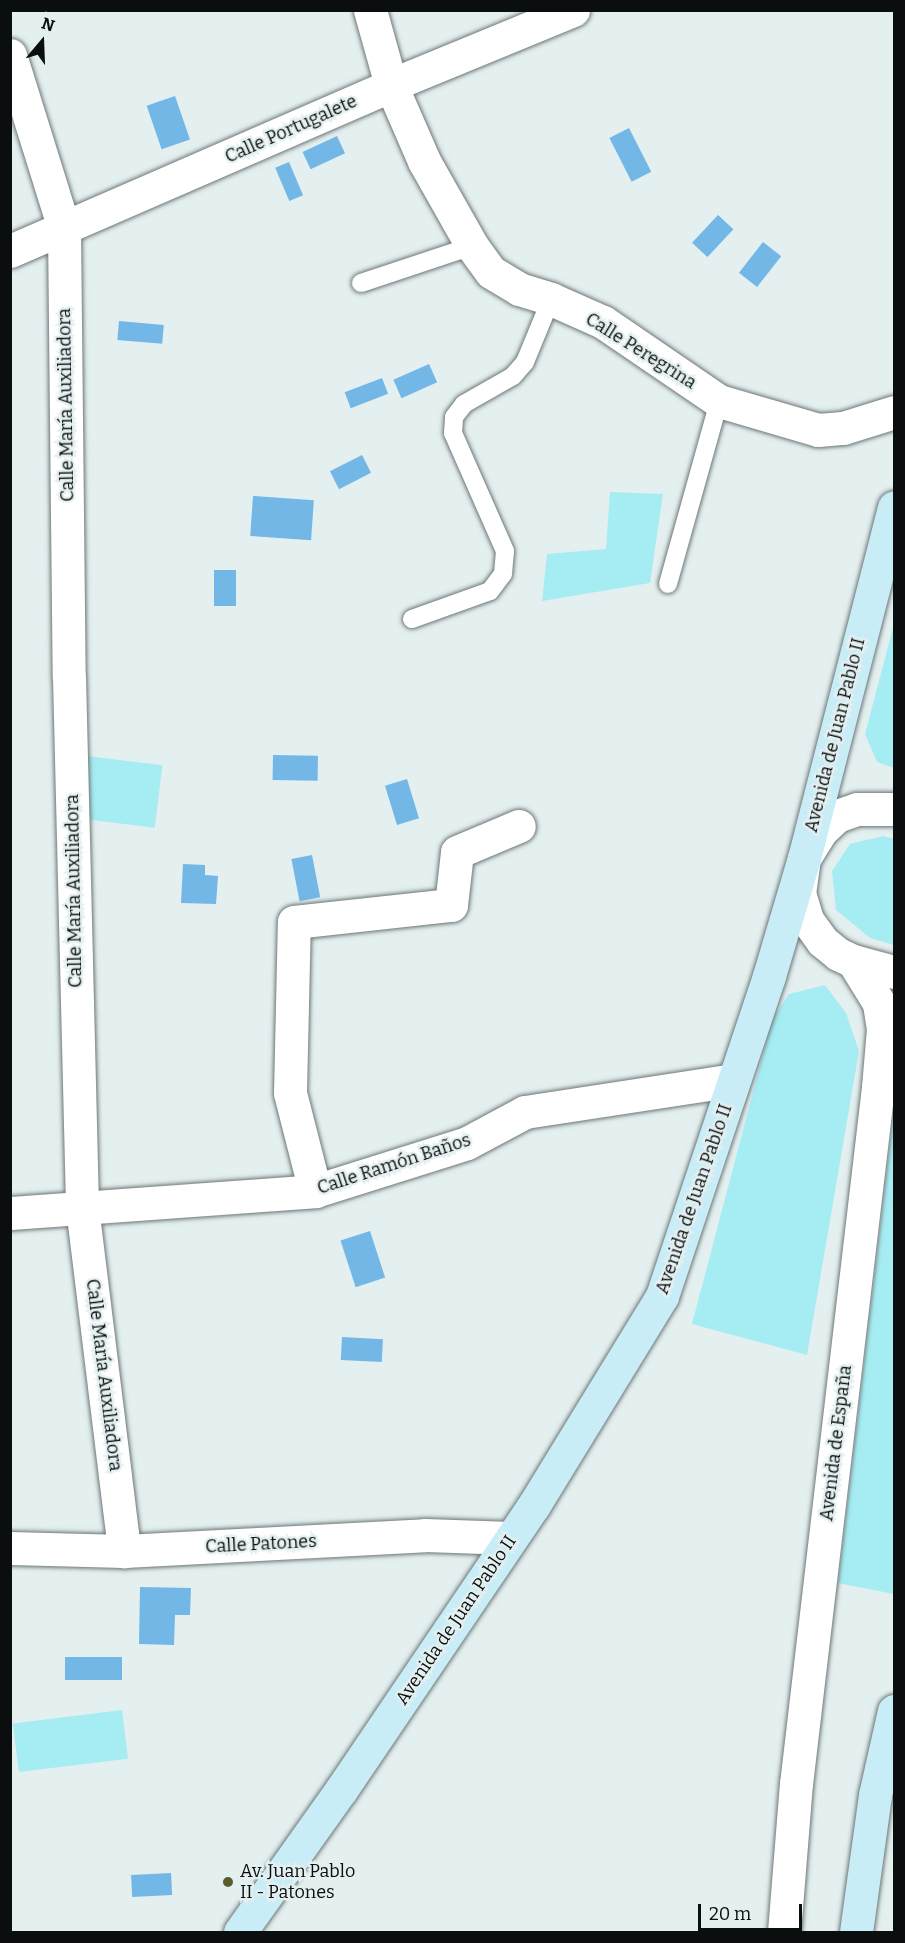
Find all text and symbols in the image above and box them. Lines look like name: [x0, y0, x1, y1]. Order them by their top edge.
north arrow: [12, 12, 72, 72]
text: N: [39, 14, 57, 35]
street label: Calle Portugalete: [222, 90, 360, 168]
street label: Calle María Auxiliadora: [54, 308, 78, 502]
street label: Calle Peregrina: [582, 308, 700, 394]
street label: Avenida de Juan Pablo II: [800, 635, 870, 835]
street label: Calle María Auxiliadora: [62, 794, 86, 988]
street label: Avenida de Juan Pablo II: [651, 1101, 737, 1297]
street label: Calle Ramón Baños: [314, 1129, 474, 1199]
street label: Calle María Auxiliadora: [81, 1278, 127, 1472]
street label: Avenida de España: [816, 1364, 856, 1522]
street label: Calle Patones: [205, 1530, 317, 1558]
street label: Avenida de Juan Pablo II: [391, 1531, 521, 1709]
place label: Av. Juan Pablo II - Patones: [240, 1861, 355, 1904]
marker: Av. Juan Pablo II - Patones: [221, 1875, 235, 1889]
scale bar: [701, 1892, 804, 1930]
text: 20 m: [709, 1903, 751, 1925]

